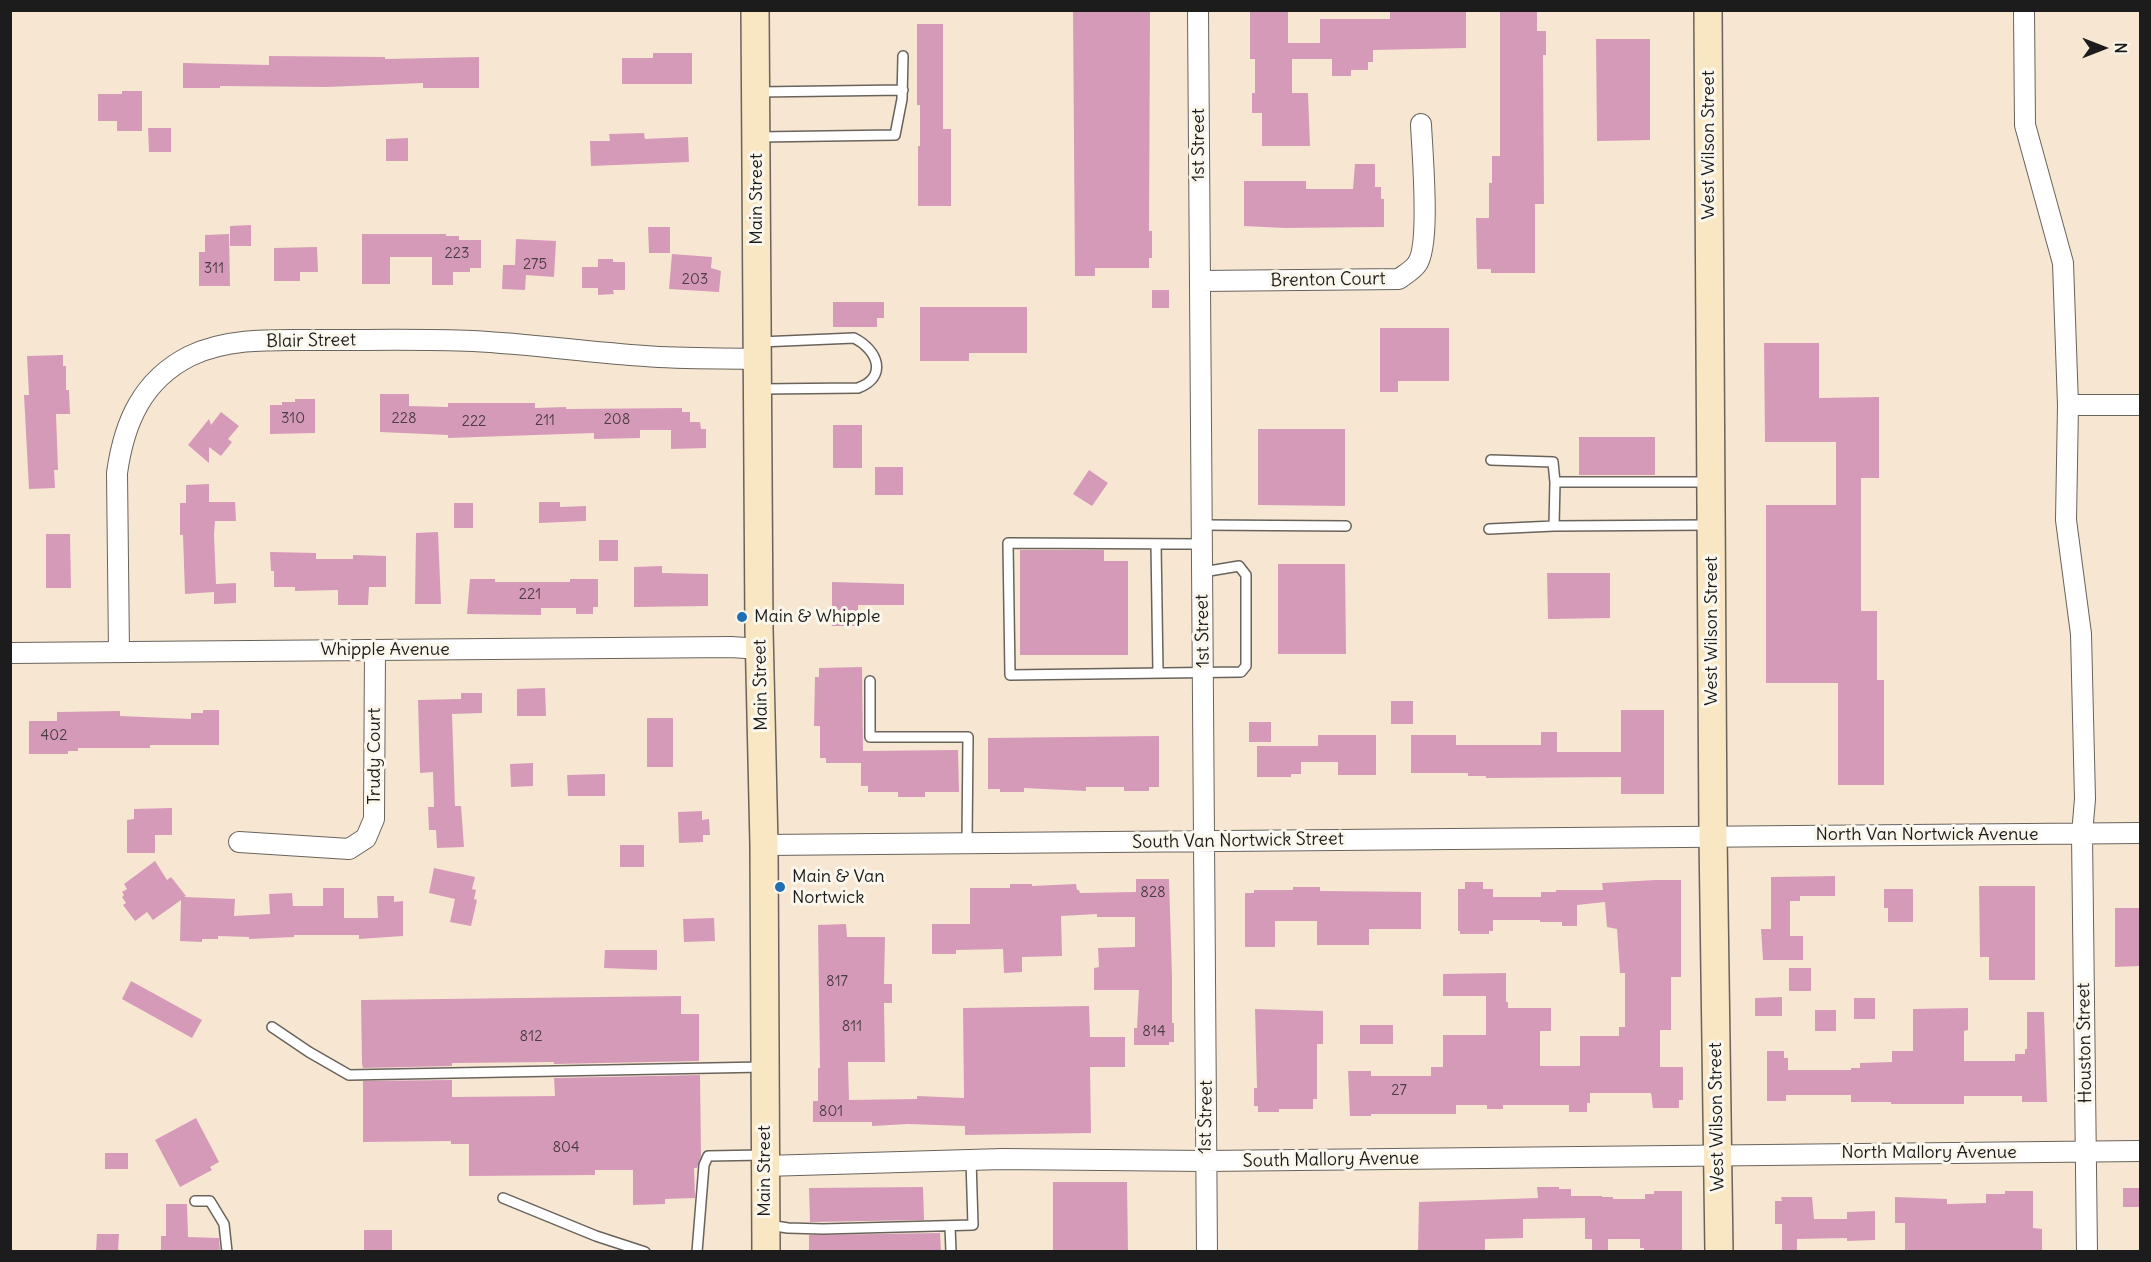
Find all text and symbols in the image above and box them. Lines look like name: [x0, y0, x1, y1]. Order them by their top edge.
north arrow: [2073, 18, 2133, 78]
text: N: [2111, 42, 2131, 54]
street label: West Wilson Street: [1698, 70, 1720, 220]
street label: 1st Street: [1188, 108, 1210, 182]
street label: Main Street: [746, 153, 768, 245]
house number: 223: [445, 245, 469, 263]
house number: 275: [523, 256, 547, 274]
house number: 311: [204, 260, 224, 278]
street label: Brenton Court: [1270, 268, 1386, 292]
house number: 203: [682, 271, 708, 289]
street label: Blair Street: [266, 329, 356, 353]
house number: 310: [281, 410, 305, 428]
house number: 228: [391, 410, 417, 428]
house number: 208: [604, 411, 630, 429]
house number: 211: [535, 412, 555, 430]
house number: 222: [462, 413, 486, 431]
street label: West Wilson Street: [1701, 556, 1723, 706]
house number: 221: [519, 586, 541, 604]
street label: 1st Street: [1192, 594, 1214, 668]
place label: Main & Whipple: [754, 606, 881, 628]
marker: Main & Whipple: [735, 610, 749, 624]
street label: Whipple Avenue: [320, 639, 450, 661]
street label: Main Street: [749, 639, 773, 731]
street label: Trudy Court: [364, 708, 386, 804]
house number: 402: [41, 727, 67, 745]
street label: North Van Nortwick Avenue: [1816, 824, 2038, 846]
street label: South Van Nortwick Street: [1132, 828, 1344, 854]
place label: Main & Van Nortwick: [792, 866, 885, 908]
marker: Main & Van Nortwick: [773, 880, 787, 894]
house number: 828: [1140, 884, 1166, 902]
house number: 817: [826, 973, 848, 991]
street label: Houston Street: [2073, 982, 2097, 1104]
house number: 811: [842, 1018, 862, 1036]
house number: 814: [1142, 1023, 1166, 1041]
house number: 812: [520, 1028, 542, 1046]
street label: West Wilson Street: [1705, 1042, 1729, 1192]
street label: 1st Street: [1195, 1080, 1217, 1154]
house number: 27: [1391, 1082, 1407, 1100]
house number: 801: [819, 1103, 843, 1121]
street label: Main Street: [754, 1125, 776, 1217]
house number: 804: [552, 1139, 580, 1157]
street label: North Mallory Avenue: [1841, 1142, 2017, 1164]
street label: South Mallory Avenue: [1243, 1148, 1419, 1172]

